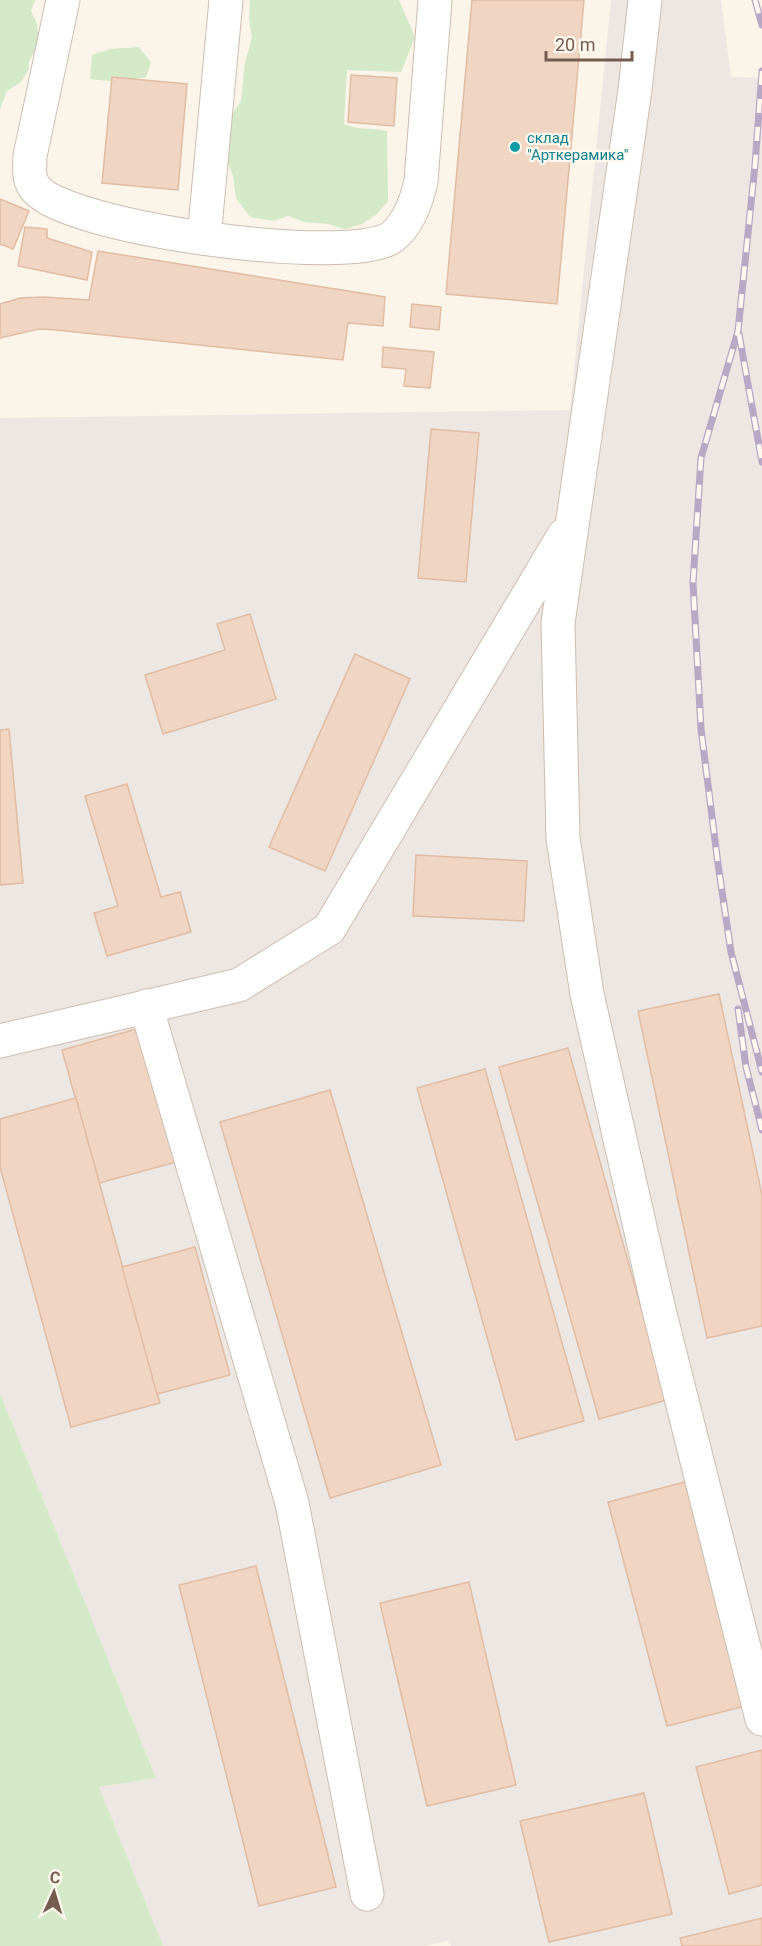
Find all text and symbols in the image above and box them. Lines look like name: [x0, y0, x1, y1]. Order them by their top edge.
scale bar: [546, 24, 632, 62]
text: 20 m: [555, 34, 595, 55]
place label: склад "Арткерамика": [527, 129, 629, 164]
marker: склад "Арткерамика": [508, 140, 522, 154]
north arrow: [24, 1862, 84, 1922]
text: С: [49, 1868, 61, 1887]

